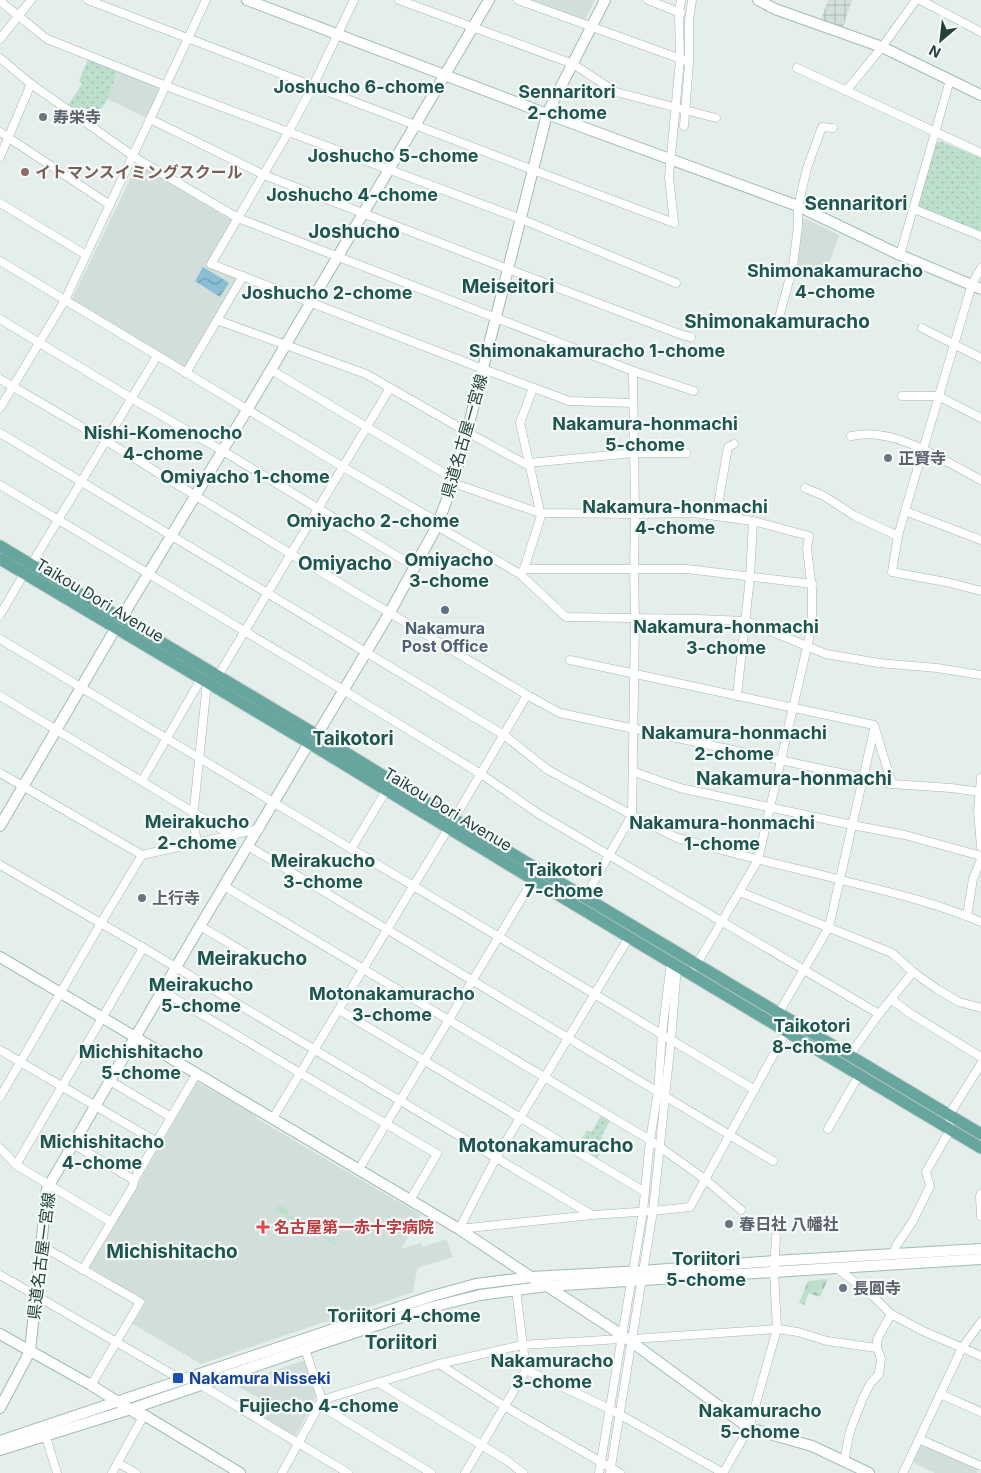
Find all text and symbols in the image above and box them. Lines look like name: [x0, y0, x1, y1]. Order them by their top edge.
north arrow: [916, 15, 966, 65]
text: N: [926, 42, 943, 62]
district label: Joshucho 6-chome: [273, 76, 445, 97]
district label: Sennaritori 2-chome: [518, 81, 616, 123]
place label: 寿栄寺: [53, 107, 101, 127]
marker: 寿栄寺: [37, 111, 49, 123]
district label: Joshucho 5-chome: [307, 145, 479, 166]
place label: イトマンスイミングスクール: [35, 162, 243, 182]
marker: イトマンスイミングスクール: [19, 166, 31, 178]
district label: Joshucho 4-chome: [266, 184, 438, 205]
district label: Sennaritori: [805, 192, 907, 215]
district label: Joshucho: [308, 220, 400, 243]
district label: Shimonakamuracho 4-chome: [747, 260, 923, 302]
district label: Meiseitori: [462, 275, 554, 298]
district label: Joshucho 2-chome: [242, 282, 413, 303]
district label: Shimonakamuracho: [684, 310, 870, 333]
district label: Shimonakamuracho 1-chome: [469, 340, 725, 361]
street label: 県道名古屋一宮線: [437, 372, 491, 500]
district label: Nakamura-honmachi 5-chome: [552, 413, 738, 455]
district label: Nishi-Komenocho 4-chome: [84, 422, 242, 464]
place label: 正賢寺: [898, 448, 946, 468]
marker: 正賢寺: [882, 452, 894, 464]
district label: Omiyacho 1-chome: [160, 466, 330, 487]
district label: Nakamura-honmachi 4-chome: [582, 496, 768, 538]
district label: Omiyacho 2-chome: [286, 510, 460, 531]
district label: Omiyacho 3-chome: [404, 549, 494, 591]
district label: Omiyacho: [298, 552, 392, 575]
street label: Taikou Dori Avenue: [32, 554, 168, 646]
marker: Nakamura Post Office: [439, 604, 451, 616]
district label: Nakamura-honmachi 3-chome: [633, 616, 819, 658]
place label: Nakamura Post Office: [402, 618, 488, 656]
district label: Nakamura-honmachi 2-chome: [641, 722, 827, 764]
district label: Taikotori: [312, 727, 394, 750]
street label: Taikou Dori Avenue: [380, 763, 516, 855]
district label: Nakamura-honmachi: [696, 767, 892, 790]
district label: Meirakucho 2-chome: [145, 811, 249, 853]
district label: Nakamura-honmachi 1-chome: [629, 812, 815, 854]
district label: Meirakucho 3-chome: [271, 850, 375, 892]
district label: Taikotori 7-chome: [525, 859, 604, 901]
place label: 上行寺: [152, 888, 200, 908]
marker: 上行寺: [136, 892, 148, 904]
district label: Meirakucho: [197, 947, 307, 970]
district label: Meirakucho 5-chome: [149, 974, 253, 1016]
district label: Motonakamuracho 3-chome: [309, 983, 475, 1025]
district label: Taikotori 8-chome: [772, 1015, 852, 1057]
district label: Michishitacho 5-chome: [79, 1041, 203, 1083]
district label: Michishitacho 4-chome: [40, 1131, 164, 1173]
district label: Motonakamuracho: [458, 1134, 634, 1157]
street label: 県道名古屋一宮線: [23, 1191, 59, 1321]
place label: 春日社 八幡社: [739, 1214, 839, 1234]
place label: 名古屋第一赤十字病院: [274, 1217, 434, 1237]
marker: 春日社 八幡社: [723, 1218, 735, 1230]
marker: 名古屋第一赤十字病院: [256, 1220, 270, 1234]
district label: Michishitacho: [106, 1240, 238, 1263]
district label: Toriitori 5-chome: [666, 1248, 746, 1290]
place label: 長圓寺: [853, 1278, 901, 1298]
marker: 長圓寺: [837, 1282, 849, 1294]
district label: Toriitori 4-chome: [327, 1305, 481, 1326]
district label: Toriitori: [365, 1331, 437, 1354]
district label: Nakamuracho 3-chome: [490, 1350, 614, 1392]
place label: Nakamura Nisseki: [189, 1368, 331, 1388]
marker: Nakamura Nisseki: [171, 1371, 185, 1385]
district label: Fujiecho 4-chome: [239, 1395, 399, 1416]
district label: Nakamuracho 5-chome: [698, 1400, 822, 1442]

